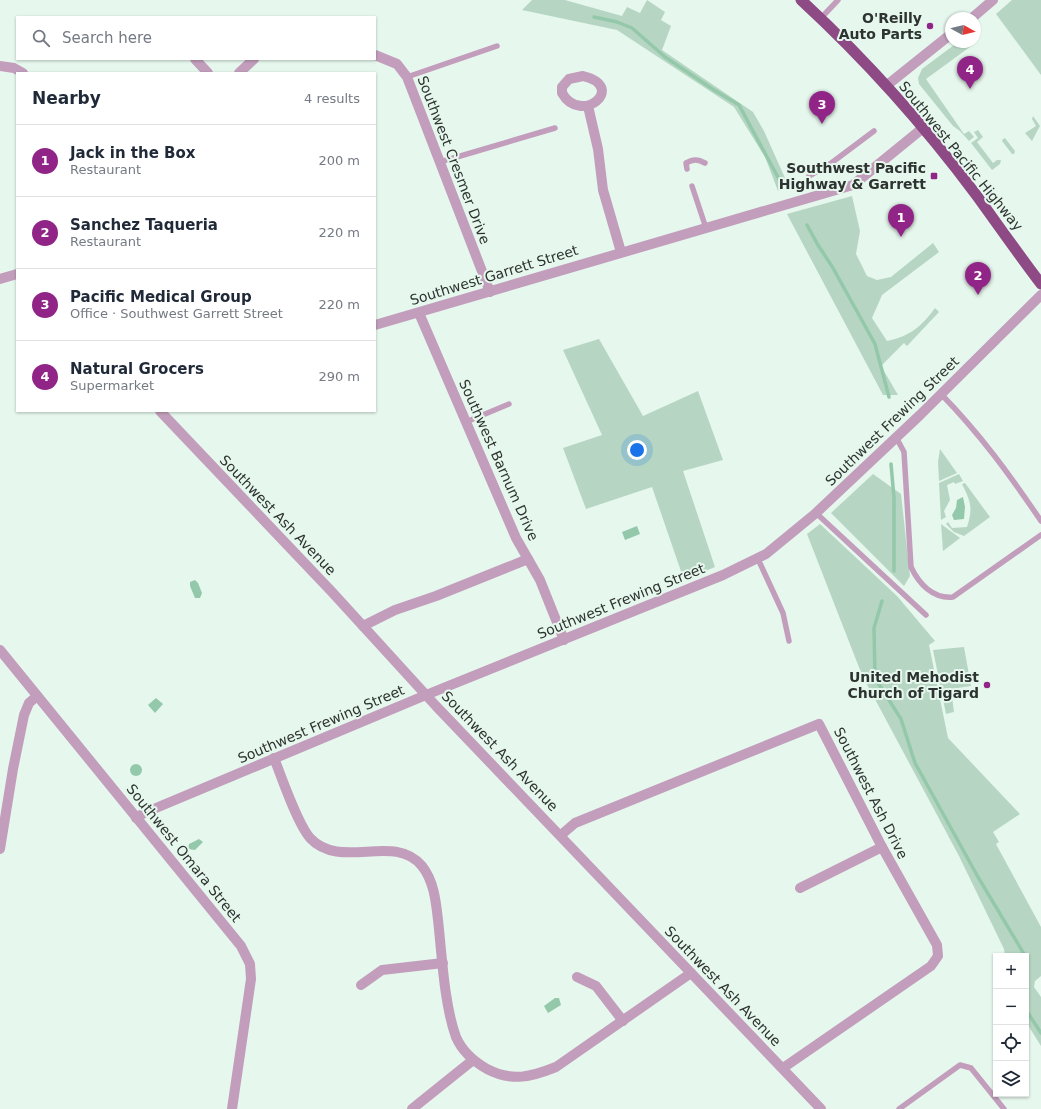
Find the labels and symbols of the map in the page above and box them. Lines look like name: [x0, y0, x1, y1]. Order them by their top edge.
place label: O'Reilly Auto Parts: [839, 10, 922, 42]
north arrow: [945, 12, 981, 48]
marker: O'Reilly Auto Parts: [925, 21, 935, 31]
pin: 4: [957, 56, 983, 89]
street label: Southwest Cresmer Drive: [414, 74, 494, 246]
street label: Southwest Pacific Highway: [896, 78, 1026, 234]
pin: 3: [809, 91, 835, 124]
place label: Southwest Pacific Highway & Garrett: [779, 160, 926, 192]
marker: Southwest Pacific Highway & Garrett: [929, 171, 939, 181]
pin: 1: [888, 204, 914, 237]
street label: Southwest Garrett Street: [408, 242, 580, 308]
pin: 2: [965, 262, 991, 295]
street label: Southwest Frewing Street: [822, 353, 962, 489]
street label: Southwest Barnum Drive: [456, 377, 542, 543]
your location: [627, 440, 647, 460]
street label: Southwest Ash Avenue: [217, 452, 339, 578]
street label: Southwest Frewing Street: [535, 560, 708, 642]
place label: United Mehodist Church of Tigard: [847, 669, 979, 701]
marker: United Mehodist Church of Tigard: [982, 680, 992, 690]
street label: Southwest Frewing Street: [235, 681, 407, 766]
street label: Southwest Ash Avenue: [439, 688, 561, 814]
street label: Southwest Ash Drive: [831, 725, 911, 861]
street label: Southwest Omara Street: [123, 781, 245, 925]
street label: Southwest Ash Avenue: [662, 923, 784, 1049]

